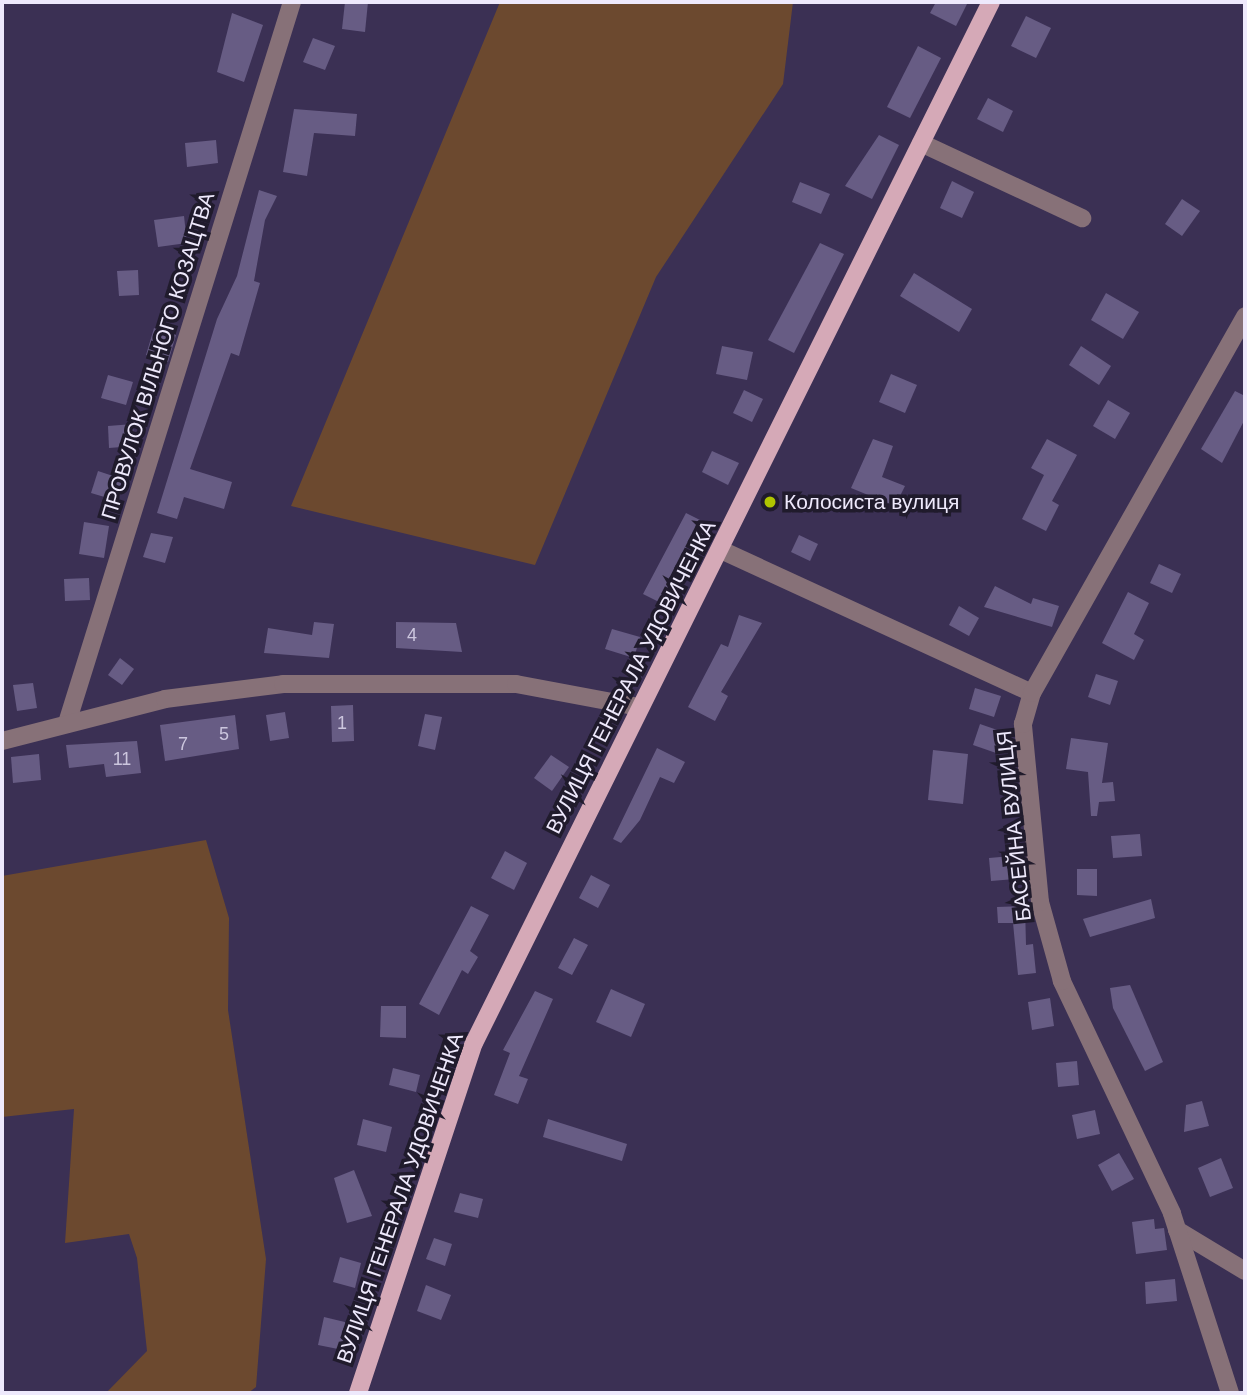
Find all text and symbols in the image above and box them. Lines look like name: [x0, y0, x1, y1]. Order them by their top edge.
street label: ПРОВУЛОК ВІЛЬНОГО КОЗАЦТВА: [96, 189, 220, 523]
place label: Колосиста вулиця: [784, 489, 959, 515]
marker: Колосиста вулиця: [762, 494, 778, 510]
street label: ВУЛИЦЯ ГЕНЕРАЛА УДОВИЧЕНКА: [541, 516, 721, 838]
house number: 4: [407, 624, 417, 646]
house number: 1: [337, 712, 347, 734]
house number: 5: [219, 723, 229, 745]
street label: БАСЕЙНА ВУЛИЦЯ: [991, 729, 1037, 923]
house number: 7: [178, 733, 188, 755]
house number: 11: [113, 748, 131, 770]
street label: ВУЛИЦЯ ГЕНЕРАЛА УДОВИЧЕНКА: [331, 1029, 469, 1367]

